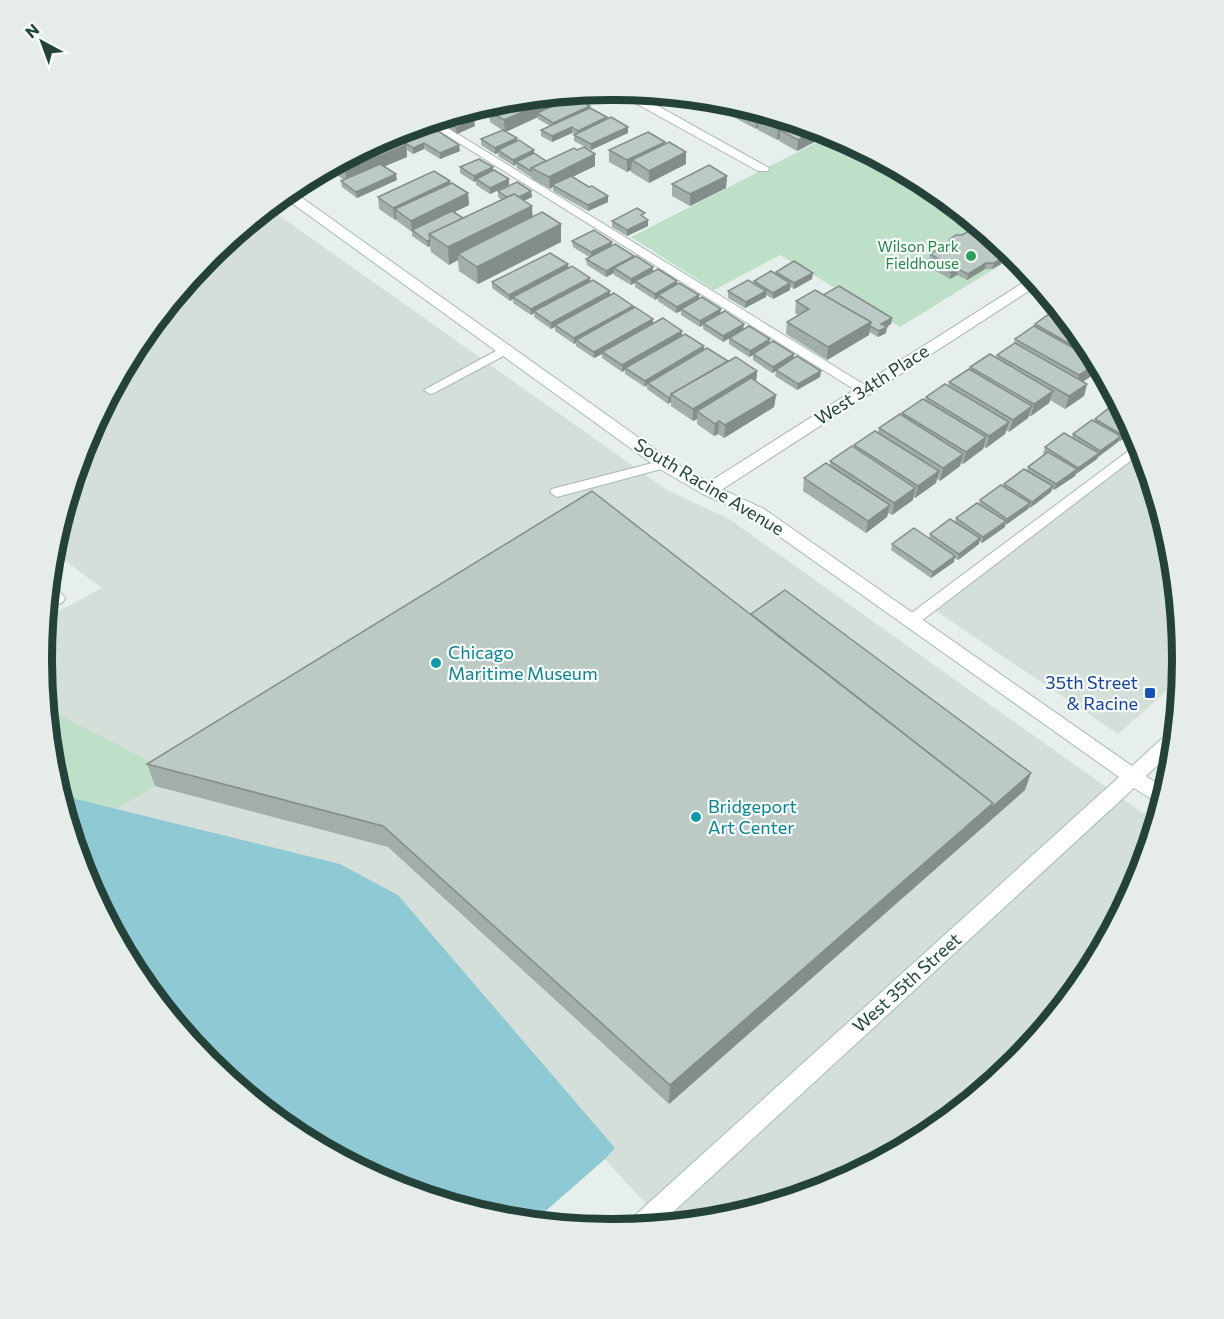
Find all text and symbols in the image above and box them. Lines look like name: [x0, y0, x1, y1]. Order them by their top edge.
north arrow: [12, 12, 72, 72]
text: N: [21, 19, 43, 41]
place label: Wilson Park Fieldhouse: [877, 237, 959, 272]
marker: Wilson Park Fieldhouse: [964, 249, 978, 263]
street label: West 34th Place: [810, 339, 933, 429]
street label: South Racine Avenue: [631, 433, 788, 540]
place label: Chicago Maritime Museum: [448, 641, 598, 684]
marker: Chicago Maritime Museum: [429, 656, 443, 670]
place label: 35th Street & Racine: [1045, 671, 1138, 714]
marker: 35th Street & Racine: [1143, 686, 1157, 700]
place label: Bridgeport Art Center: [708, 795, 797, 838]
marker: Bridgeport Art Center: [689, 810, 703, 824]
street label: West 35th Street: [848, 928, 965, 1037]

